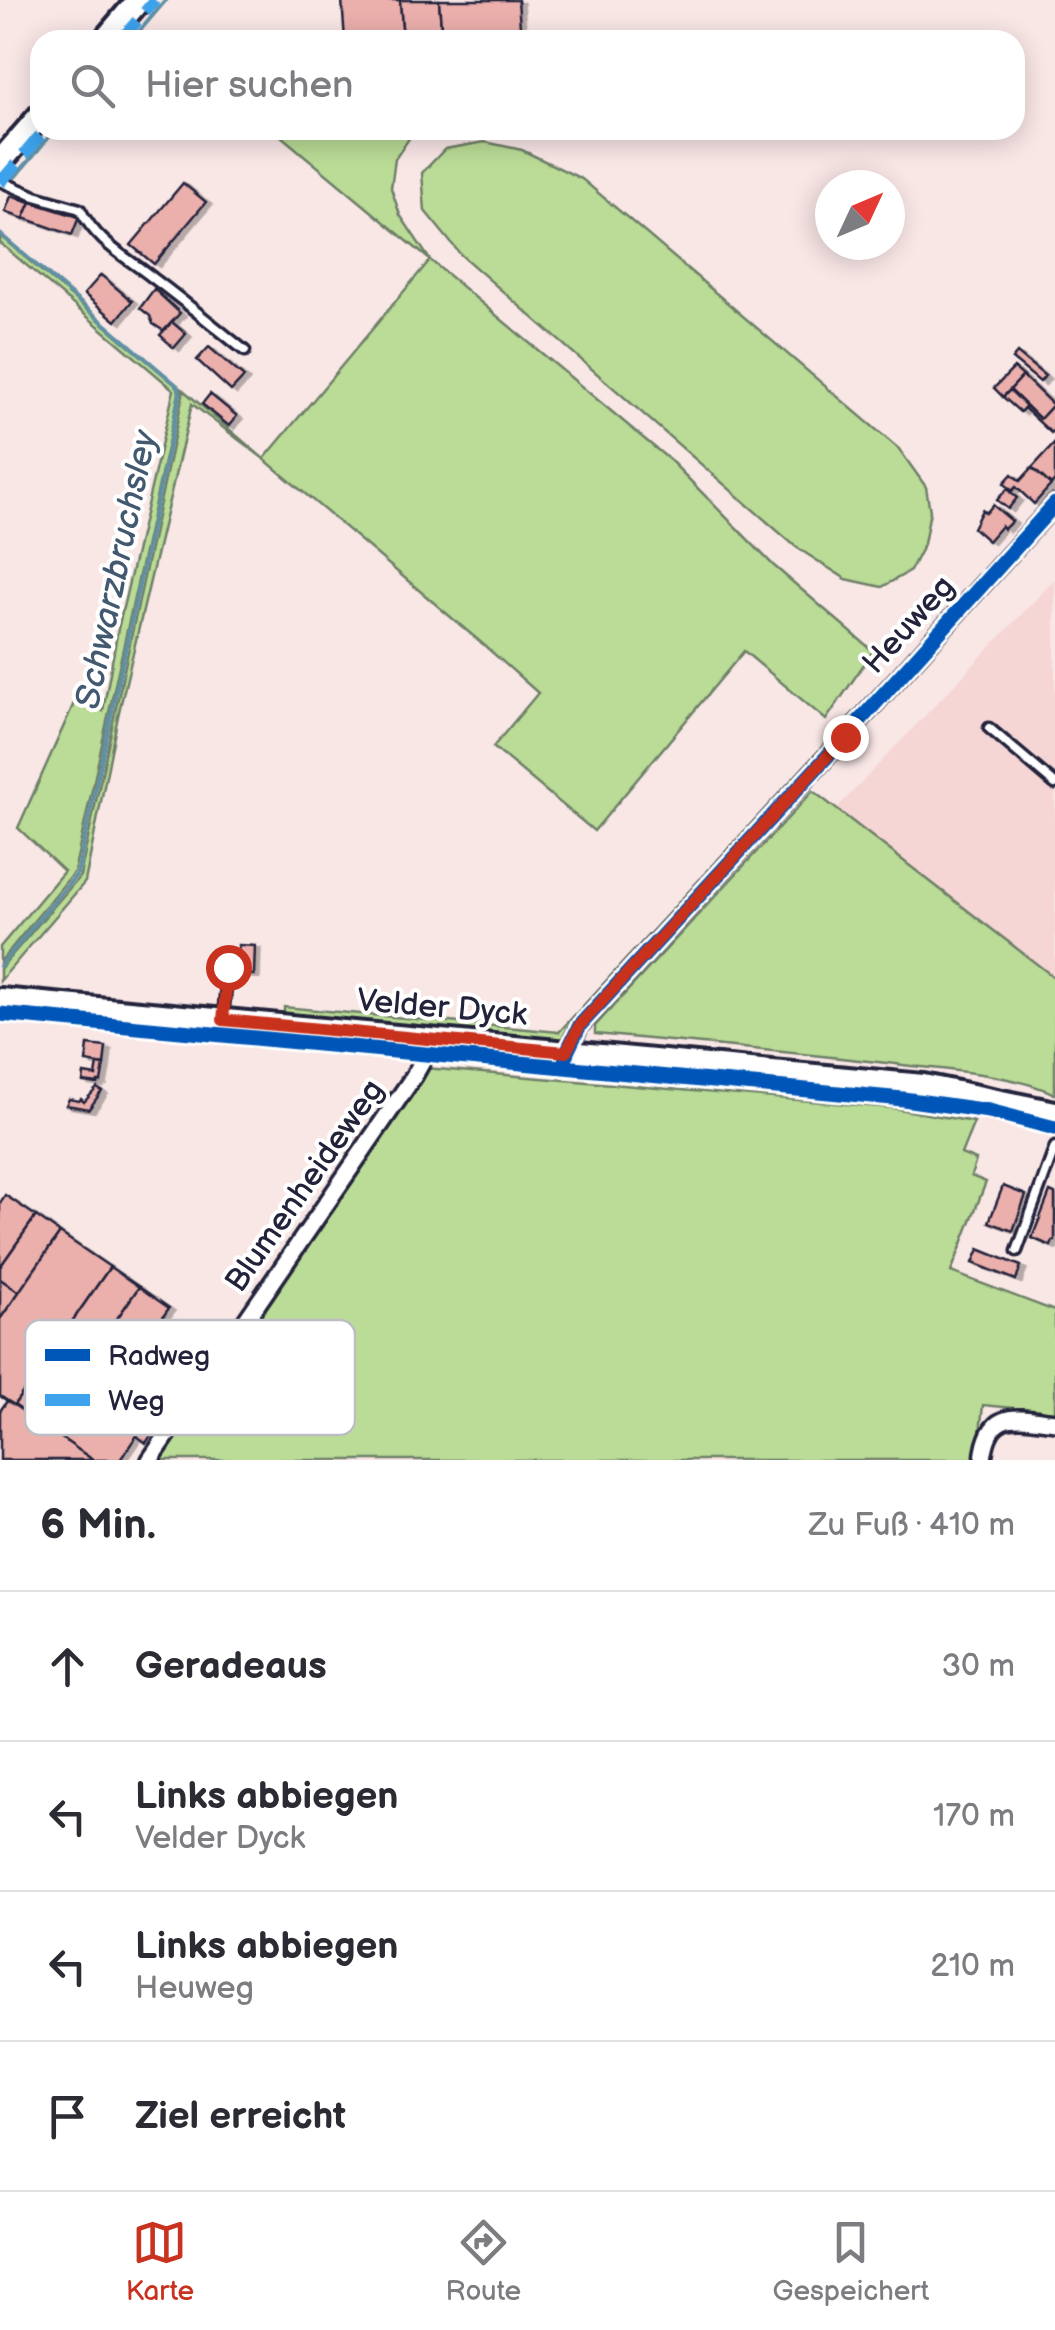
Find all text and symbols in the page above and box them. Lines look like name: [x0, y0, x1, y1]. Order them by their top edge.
search box: [30, 30, 1025, 140]
icon: search: [65, 58, 120, 113]
text: Hier suchen: [145, 63, 353, 108]
north arrow: [815, 170, 905, 260]
water label: Schwarzbruchsley: [67, 426, 168, 713]
street label: Heuweg: [855, 568, 963, 682]
route end: [823, 715, 869, 761]
route start: [206, 945, 252, 991]
street label: Velder Dyck: [355, 981, 529, 1035]
street label: Blumenheideweg: [217, 1072, 393, 1300]
legend: [25, 1320, 355, 1435]
text: Radweg: [108, 1340, 210, 1373]
text: Weg: [108, 1385, 165, 1418]
text: 6 Min.: [40, 1500, 156, 1551]
text: Zu Fuß · 410 m: [809, 1506, 1015, 1545]
icon: ahead: [40, 1639, 95, 1694]
text: Geradeaus: [135, 1644, 327, 1689]
text: 30 m: [941, 1647, 1015, 1686]
text: Links abbiegen: [135, 1774, 399, 1819]
icon: left: [40, 1789, 95, 1844]
text: 170 m: [933, 1797, 1015, 1836]
text: Velder Dyck: [135, 1819, 305, 1858]
text: Links abbiegen: [135, 1924, 399, 1969]
icon: left: [40, 1939, 95, 1994]
text: 210 m: [930, 1947, 1015, 1986]
text: Heuweg: [135, 1969, 254, 2008]
icon: arrive: [40, 2089, 95, 2144]
text: Ziel erreicht: [135, 2094, 346, 2139]
tab: Karte: [126, 2215, 194, 2308]
tab: Route: [446, 2215, 521, 2308]
tab: Gespeichert: [772, 2215, 929, 2308]

